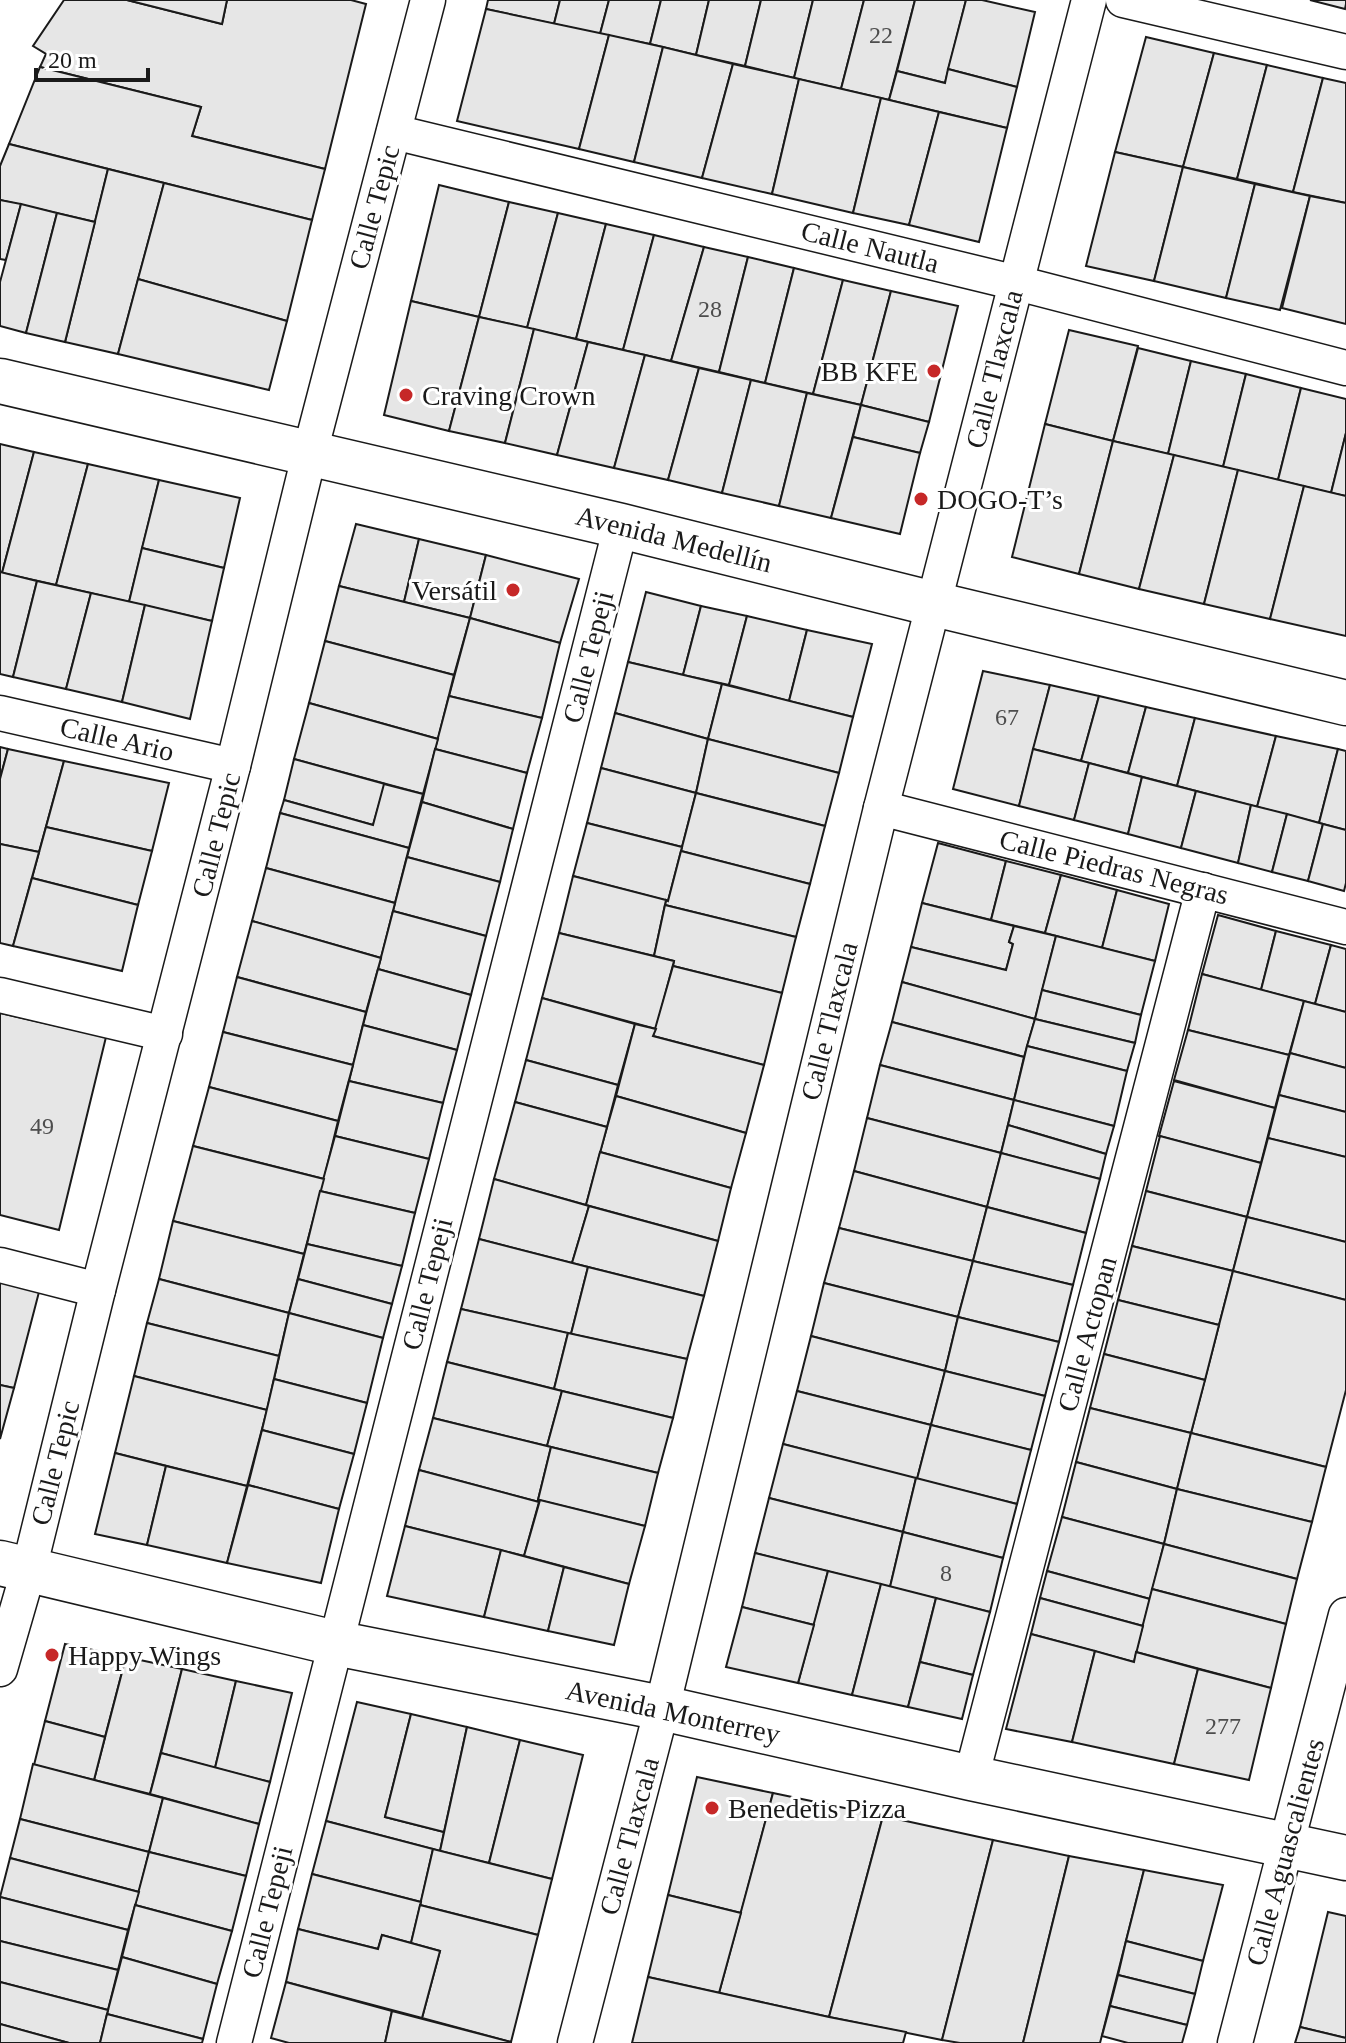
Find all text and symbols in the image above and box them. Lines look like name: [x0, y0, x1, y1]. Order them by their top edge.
house number: 22: [869, 22, 893, 48]
scale bar: [36, 32, 148, 82]
text: 20 m: [48, 47, 97, 73]
street label: Calle Tepic: [343, 141, 405, 273]
street label: Calle Nautla: [798, 215, 943, 279]
street label: Calle Tlaxcala: [959, 286, 1029, 451]
house number: 28: [698, 296, 722, 322]
place label: BB KFE: [821, 356, 918, 387]
marker: BB KFE: [925, 362, 943, 380]
place label: Craving Crown: [422, 380, 595, 411]
marker: Craving Crown: [397, 386, 415, 404]
place label: DOGO-T’s: [937, 484, 1063, 515]
marker: DOGO-T’s: [912, 490, 930, 508]
street label: Avenida Medellín: [573, 500, 775, 578]
place label: Versátil: [411, 575, 497, 606]
marker: Versátil: [504, 581, 522, 599]
street label: Calle Tepeji: [557, 587, 619, 726]
house number: 67: [995, 704, 1019, 730]
street label: Calle Ario: [57, 711, 177, 767]
street label: Calle Tepic: [186, 769, 246, 901]
street label: Calle Piedras Negras: [996, 824, 1232, 910]
street label: Calle Tlaxcala: [794, 938, 864, 1103]
house number: 49: [30, 1113, 54, 1139]
street label: Calle Tepeji: [396, 1214, 458, 1353]
street label: Calle Actopan: [1051, 1253, 1123, 1415]
street label: Calle Tepic: [25, 1397, 85, 1529]
house number: 8: [940, 1560, 952, 1586]
place label: Happy Wings: [68, 1640, 221, 1671]
marker: Happy Wings: [43, 1646, 61, 1664]
street label: Avenida Monterrey: [563, 1674, 783, 1750]
house number: 277: [1205, 1713, 1241, 1739]
street label: Calle Aguascalientes: [1240, 1735, 1330, 1969]
street label: Calle Tlaxcala: [593, 1753, 665, 1918]
place label: Benedetis Pizza: [728, 1793, 907, 1824]
marker: Benedetis Pizza: [703, 1799, 721, 1817]
street label: Calle Tepeji: [236, 1842, 298, 1981]

